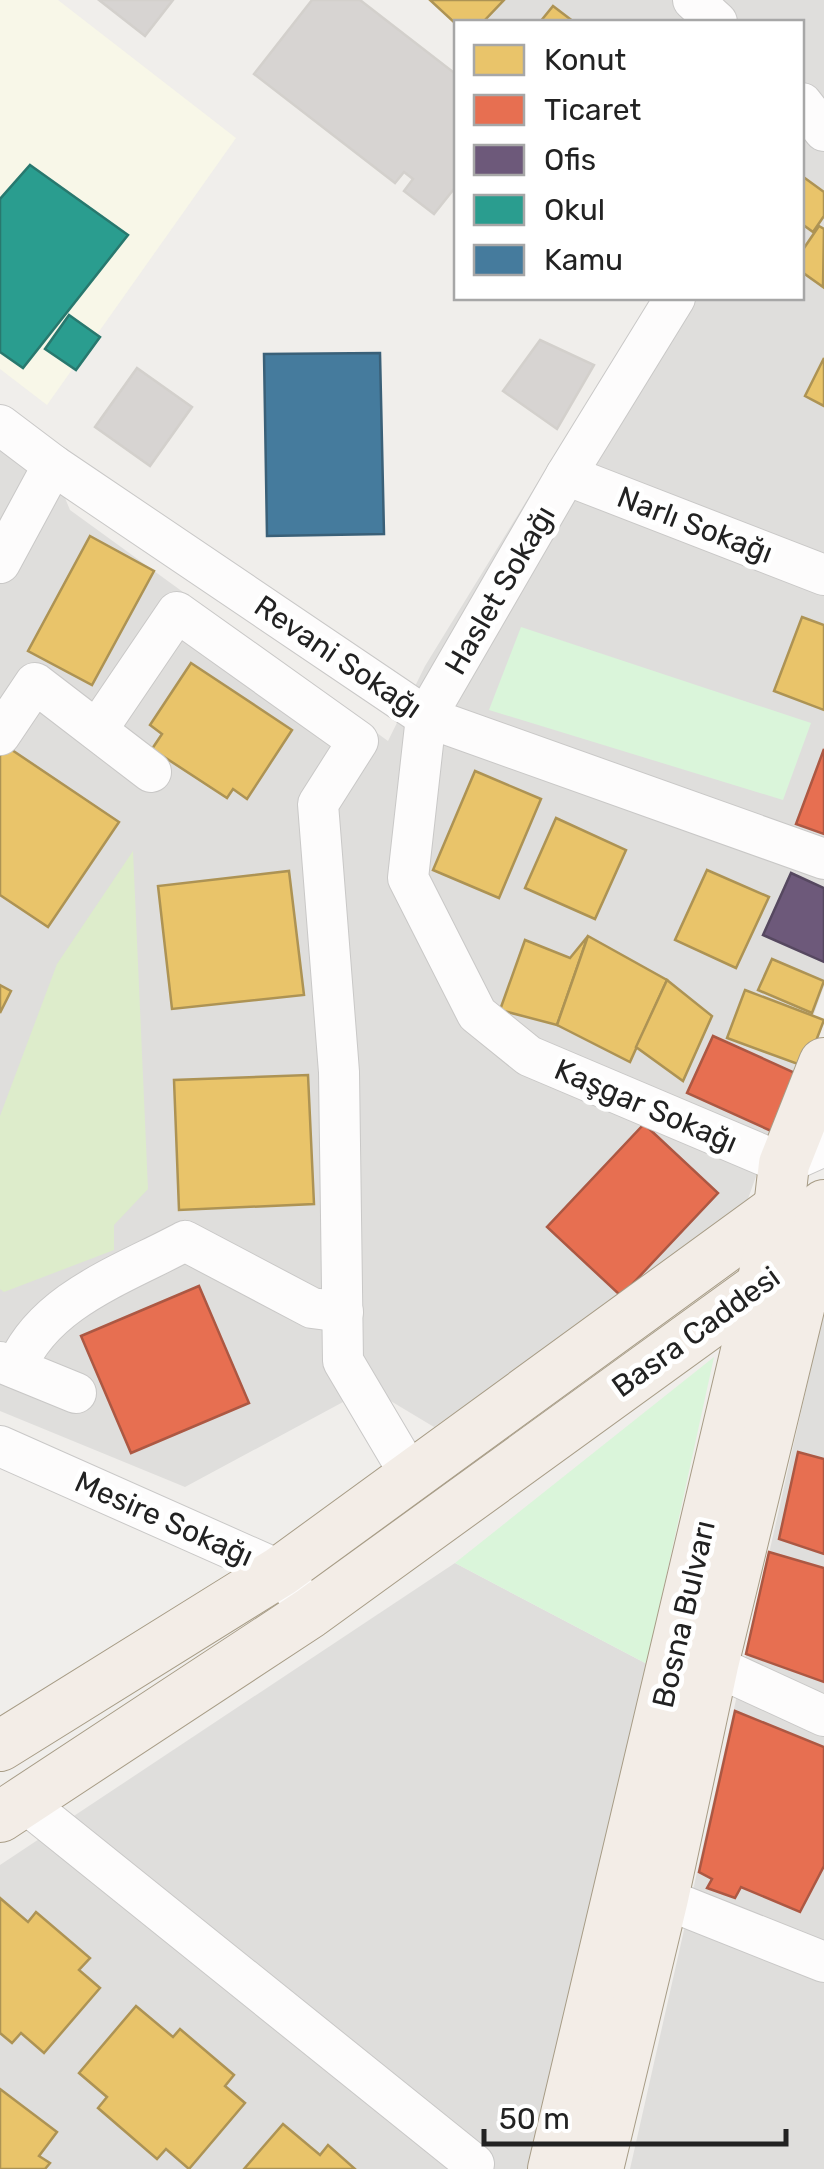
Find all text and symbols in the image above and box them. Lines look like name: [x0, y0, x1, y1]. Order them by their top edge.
legend: [454, 20, 804, 300]
text: Konut: [544, 42, 627, 78]
text: Ticaret: [544, 92, 641, 128]
text: Ofis: [544, 142, 596, 178]
text: Okul: [544, 192, 605, 228]
text: Kamu: [544, 242, 623, 278]
street label: Narlı Sokağı: [612, 479, 778, 571]
street label: Haslet Sokağı: [437, 499, 563, 681]
street label: Revani Sokağı: [248, 588, 428, 726]
street label: Kaşgar Sokağı: [549, 1051, 743, 1161]
street label: Basra Caddesi: [605, 1259, 787, 1405]
street label: Mesire Sokağı: [69, 1464, 259, 1574]
street label: Bosna Bulvarı: [645, 1517, 723, 1711]
scale bar: [484, 2084, 786, 2146]
text: 50 m: [499, 2101, 570, 2137]

